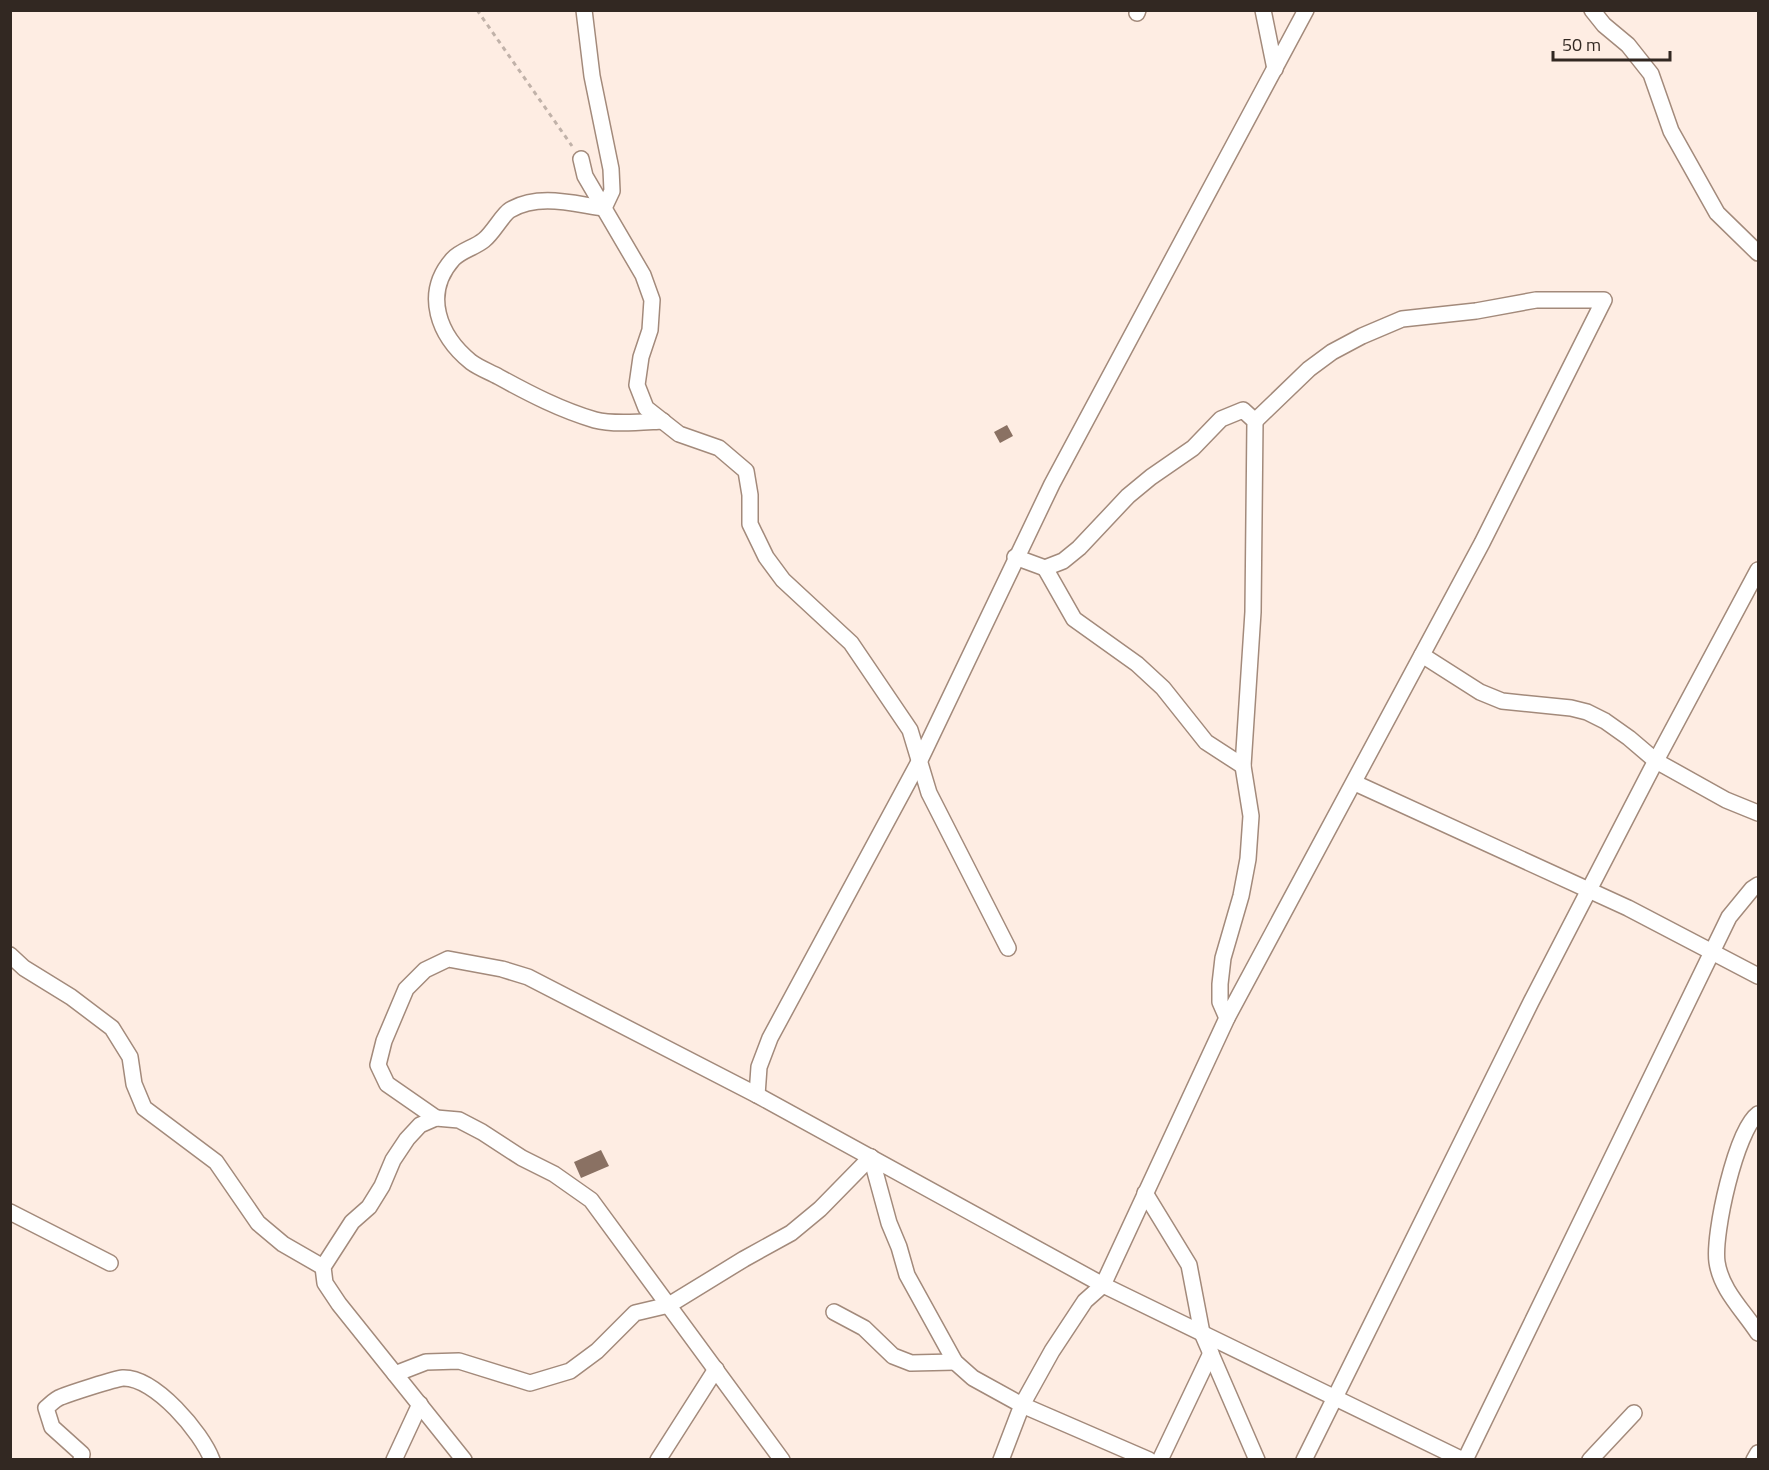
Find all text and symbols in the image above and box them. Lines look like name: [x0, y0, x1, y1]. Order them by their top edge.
scale bar: [1553, 24, 1670, 62]
text: 50 m: [1562, 31, 1601, 58]

